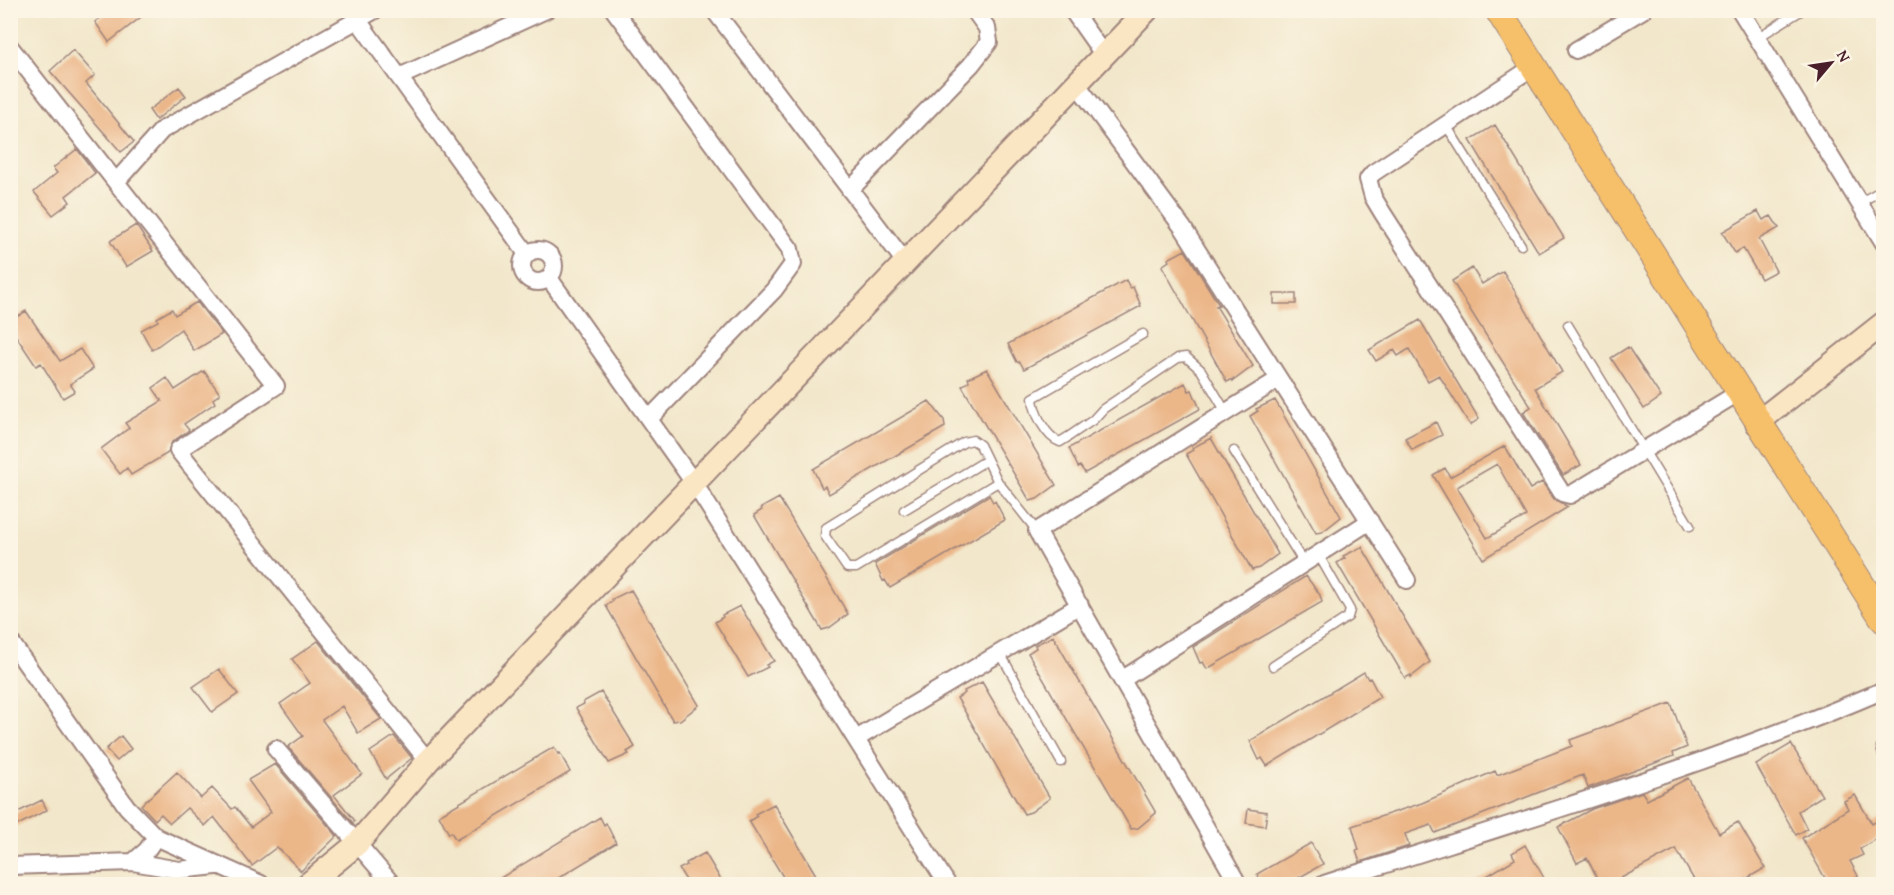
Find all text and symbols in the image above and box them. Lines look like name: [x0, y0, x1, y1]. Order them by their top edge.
north arrow: [1801, 33, 1861, 93]
text: N: [1831, 45, 1857, 66]

